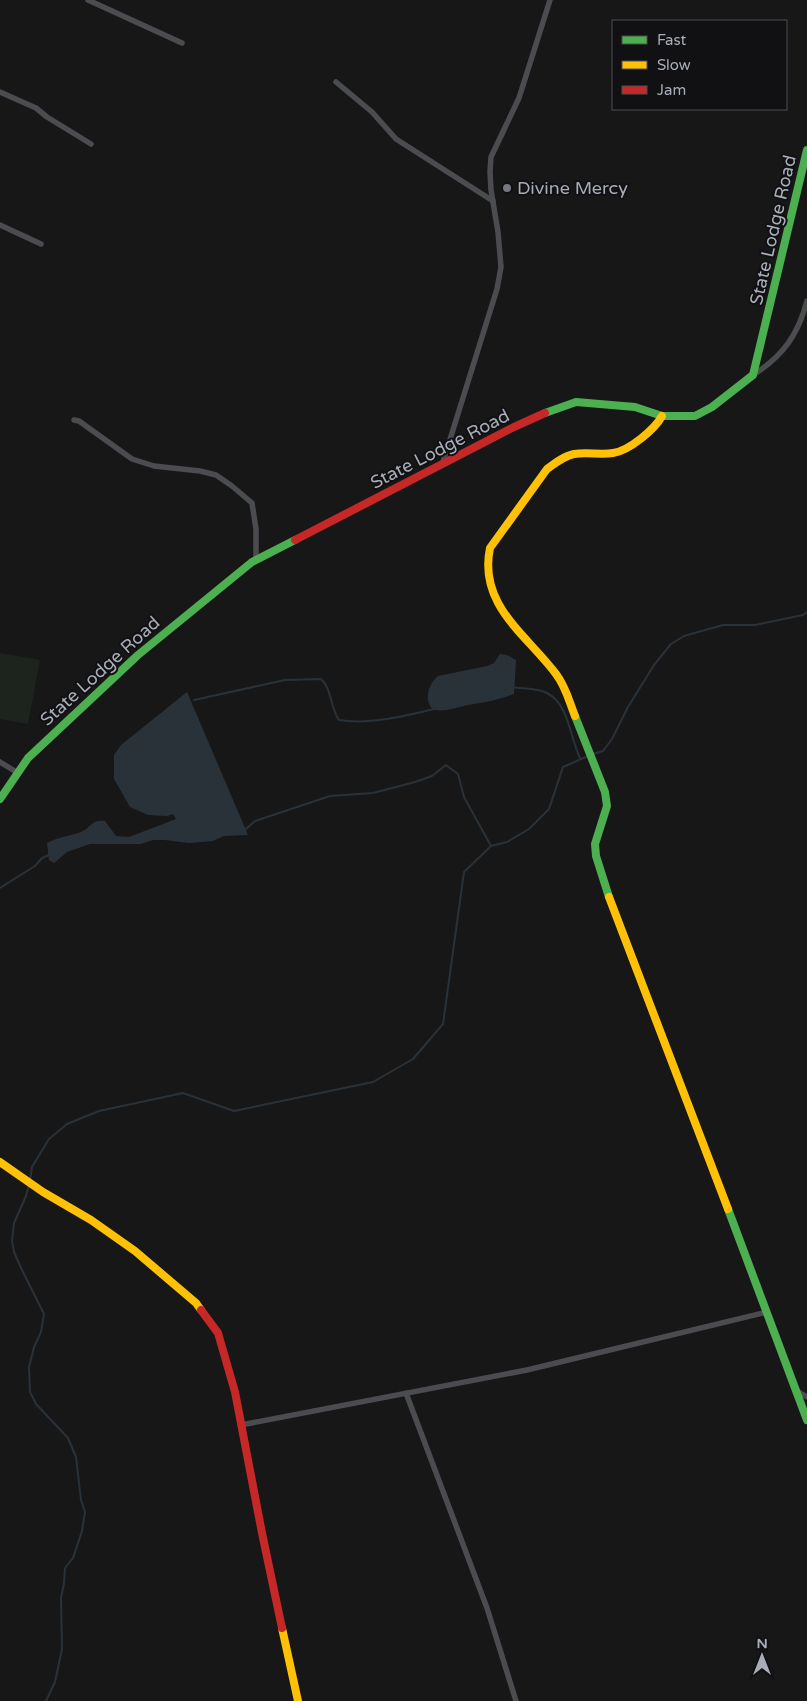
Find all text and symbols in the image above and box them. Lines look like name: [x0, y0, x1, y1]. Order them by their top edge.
legend: [612, 20, 787, 110]
text: Fast: [657, 31, 687, 49]
text: Slow: [657, 56, 691, 74]
text: Jam: [657, 81, 686, 99]
street label: State Lodge Road: [745, 153, 801, 307]
place label: Divine Mercy: [517, 177, 628, 199]
marker: Divine Mercy: [501, 182, 513, 194]
street label: State Lodge Road: [367, 404, 513, 494]
street label: State Lodge Road: [36, 612, 164, 730]
north arrow: [737, 1631, 787, 1681]
text: N: [756, 1635, 768, 1652]

